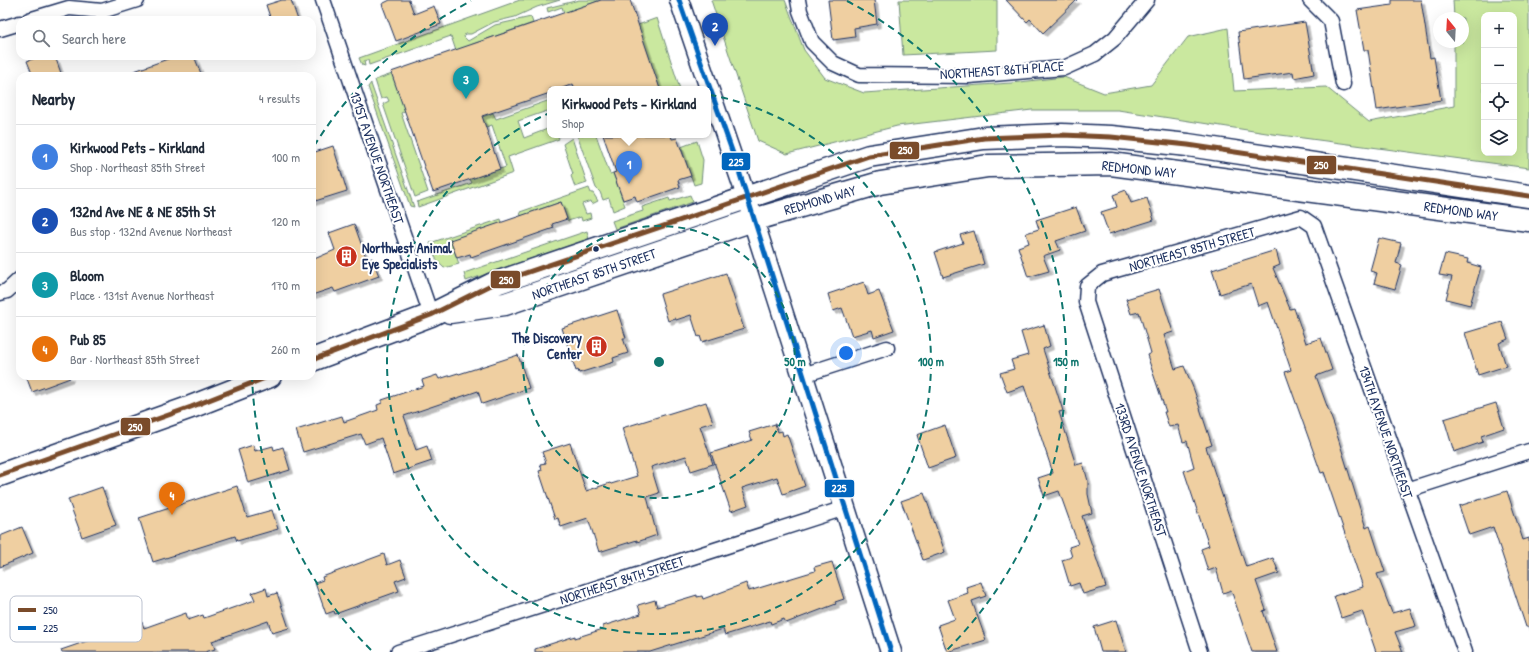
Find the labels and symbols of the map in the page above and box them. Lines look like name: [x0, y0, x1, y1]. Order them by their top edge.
north arrow: [1433, 12, 1469, 48]
pin: 2: [702, 13, 728, 46]
street label: NORTHEAST 86TH PLACE: [939, 56, 1065, 83]
pin: 3: [453, 66, 479, 99]
street label: 131ST AVENUE NORTHEAST: [346, 89, 409, 227]
line badge: 250: [889, 141, 920, 160]
text: 250: [898, 143, 912, 157]
pin: 1: [616, 151, 642, 184]
line badge: 225: [721, 152, 751, 171]
text: 225: [729, 155, 744, 169]
street label: REDMOND WAY: [1101, 155, 1178, 182]
line badge: 250: [1306, 155, 1337, 175]
text: 250: [1314, 158, 1328, 172]
street label: REDMOND WAY: [782, 180, 859, 219]
street label: REDMOND WAY: [1423, 196, 1500, 225]
street label: NORTHEAST 85TH STREET: [1127, 221, 1258, 276]
place label: Northwest Animal Eye Specialists: [362, 238, 452, 275]
building icon: Northwest Animal Eye Specialists: [333, 243, 359, 269]
street label: NORTHEAST 85TH STREET: [529, 243, 659, 304]
unlabelled marker: [591, 244, 601, 254]
line badge: 250: [490, 270, 521, 289]
text: 250: [499, 273, 513, 287]
place label: The Discovery Center: [511, 328, 583, 363]
building icon: The Discovery Center: [584, 333, 610, 359]
your location: [836, 343, 856, 363]
text: 50 m: [784, 353, 806, 370]
text: 100 m: [918, 353, 944, 370]
text: 150 m: [1053, 353, 1079, 370]
centre of rings: [652, 355, 666, 369]
street label: 134TH AVENUE NORTHEAST: [1355, 363, 1418, 501]
street label: 133RD AVENUE NORTHEAST: [1111, 400, 1172, 540]
line badge: 250: [120, 417, 151, 436]
text: 250: [128, 420, 142, 434]
line badge: 225: [824, 479, 855, 498]
text: 225: [832, 481, 847, 495]
pin: 4: [159, 482, 185, 515]
street label: NORTHEAST 84TH STREET: [557, 550, 687, 609]
legend: [10, 596, 142, 642]
text: 250: [43, 603, 58, 617]
text: 225: [43, 621, 58, 635]

